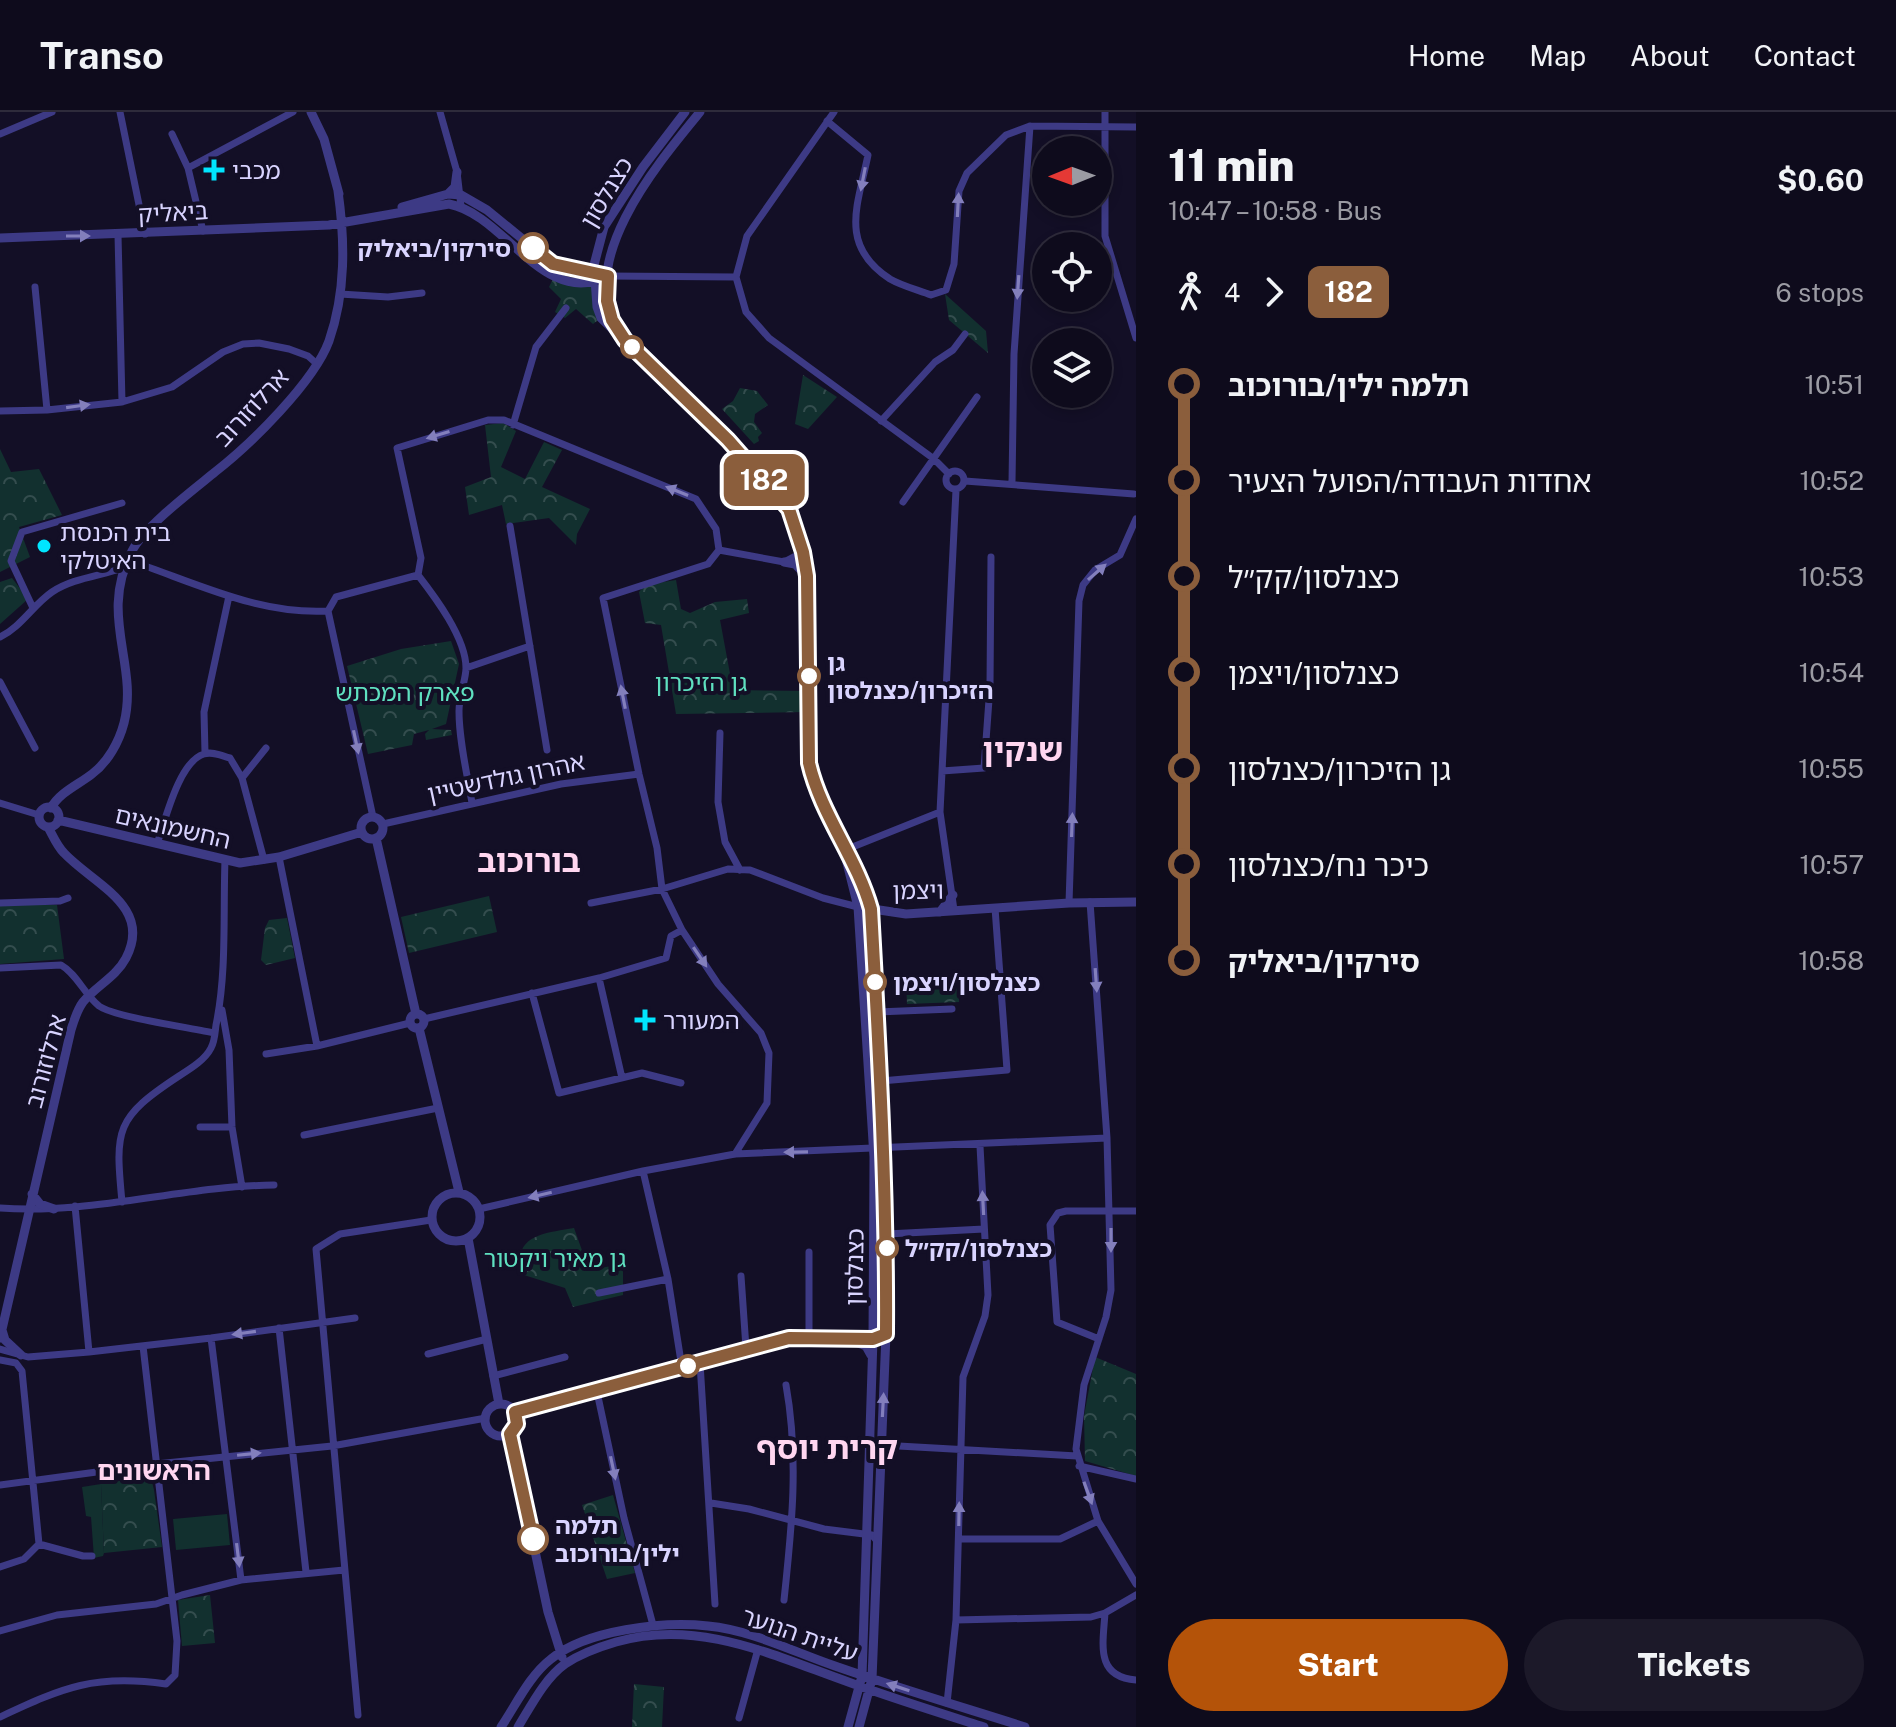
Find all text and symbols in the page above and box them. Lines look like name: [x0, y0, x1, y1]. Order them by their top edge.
text: Transo: [40, 33, 164, 78]
text: Home: [1408, 39, 1485, 72]
text: Map: [1529, 39, 1586, 72]
text: About: [1630, 39, 1710, 72]
text: Contact: [1754, 39, 1856, 72]
north arrow: [1032, 136, 1112, 216]
map controls: [1032, 136, 1112, 408]
text: 11 min: [1168, 139, 1295, 191]
street label: כצנלסון: [574, 152, 638, 232]
place label: מכבי: [232, 156, 281, 184]
marker: מכבי: [203, 159, 225, 181]
text: $0.60: [1777, 162, 1864, 198]
one-way arrow: [856, 167, 869, 192]
one-way arrow: [952, 192, 965, 217]
text: 10:47 – 10:58 · Bus: [1168, 195, 1382, 226]
street label: ביאליק: [137, 196, 209, 228]
one-way arrow: [66, 230, 91, 242]
button: locate: [1032, 232, 1112, 312]
marker: סירקין/ביאליק: [518, 233, 548, 263]
place label: סירקין/ביאליק: [357, 234, 511, 262]
icon: walk: [1168, 270, 1212, 314]
icon: forward: [1252, 270, 1296, 314]
one-way arrow: [1011, 275, 1024, 300]
text: 182: [1324, 275, 1373, 308]
text: 4: [1224, 277, 1240, 308]
text: 6 stops: [1776, 277, 1864, 308]
button: layers: [1032, 328, 1112, 408]
unlabelled marker: [621, 336, 643, 358]
street label: ארלוזורוב: [208, 362, 294, 452]
text: תלמה ילין/בורוכוב: [1228, 367, 1470, 403]
text: 10:51: [1804, 369, 1864, 400]
one-way arrow: [66, 399, 91, 412]
one-way arrow: [426, 429, 450, 442]
line badge: 182: [718, 454, 810, 506]
text: 182: [740, 463, 788, 496]
text: אחדות העבודה/הפועל הצעיר: [1228, 463, 1592, 499]
text: 10:52: [1799, 465, 1864, 496]
one-way arrow: [665, 484, 689, 497]
place label: בית הכנסת האיטלקי: [60, 518, 171, 574]
marker: בית הכנסת האיטלקי: [35, 537, 53, 555]
text: כצנלסון/קק״ל: [1228, 559, 1400, 595]
text: 10:53: [1799, 561, 1864, 592]
one-way arrow: [1087, 563, 1107, 581]
place label: גן הזיכרון/כצנלסון: [827, 648, 993, 704]
text: כצנלסון/ויצמן: [1228, 655, 1400, 691]
text: 10:54: [1799, 657, 1864, 688]
marker: גן הזיכרון/כצנלסון: [798, 665, 820, 687]
park label: גן הזיכרון: [655, 668, 747, 696]
park label: פארק המכתש: [335, 678, 475, 706]
one-way arrow: [617, 684, 629, 709]
one-way arrow: [350, 730, 363, 755]
district label: שנקין: [982, 731, 1064, 768]
street label: אהרון גולדשטיין: [425, 747, 587, 807]
text: גן הזיכרון/כצנלסון: [1228, 751, 1451, 787]
text: 10:55: [1798, 753, 1864, 784]
street label: החשמונאים: [112, 800, 234, 854]
one-way arrow: [1066, 812, 1079, 837]
district label: בורוכוב: [477, 842, 581, 879]
text: כיכר נח/כצנלסון: [1228, 847, 1429, 883]
text: 10:57: [1799, 849, 1864, 880]
street label: ויצמן: [892, 876, 944, 904]
text: סירקין/ביאליק: [1228, 943, 1420, 979]
text: 10:58: [1798, 945, 1864, 976]
one-way arrow: [692, 946, 707, 967]
place label: כצנלסון/ויצמן: [893, 968, 1041, 996]
one-way arrow: [1090, 968, 1103, 993]
marker: כצנלסון/ויצמן: [864, 971, 886, 993]
place label: המעורר: [663, 1006, 740, 1034]
marker: המעורר: [634, 1009, 656, 1031]
street label: ארלוזורוב: [19, 1011, 71, 1111]
one-way arrow: [783, 1145, 808, 1158]
one-way arrow: [527, 1189, 552, 1202]
one-way arrow: [976, 1190, 989, 1215]
street label: כצנלסון: [839, 1228, 869, 1306]
one-way arrow: [1104, 1228, 1117, 1253]
place label: כצנלסון/קק״ל: [905, 1234, 1052, 1262]
marker: כצנלסון/קק״ל: [876, 1237, 898, 1259]
park label: גן מאיר ויקטור: [484, 1244, 626, 1272]
one-way arrow: [232, 1327, 257, 1340]
unlabelled marker: [677, 1355, 699, 1377]
one-way arrow: [877, 1392, 890, 1417]
district label: קרית יוסף: [756, 1429, 898, 1466]
one-way arrow: [237, 1448, 262, 1461]
district label: הראשונים: [97, 1455, 211, 1486]
one-way arrow: [608, 1456, 620, 1481]
one-way arrow: [1083, 1481, 1095, 1505]
one-way arrow: [953, 1501, 966, 1526]
place label: תלמה ילין/בורוכוב: [555, 1511, 680, 1567]
marker: תלמה ילין/בורוכוב: [518, 1524, 548, 1554]
one-way arrow: [232, 1543, 245, 1568]
street label: עליית הנוער: [738, 1601, 862, 1667]
button: Start: [1168, 1619, 1508, 1711]
button: Tickets: [1524, 1619, 1864, 1711]
one-way arrow: [885, 1680, 909, 1693]

